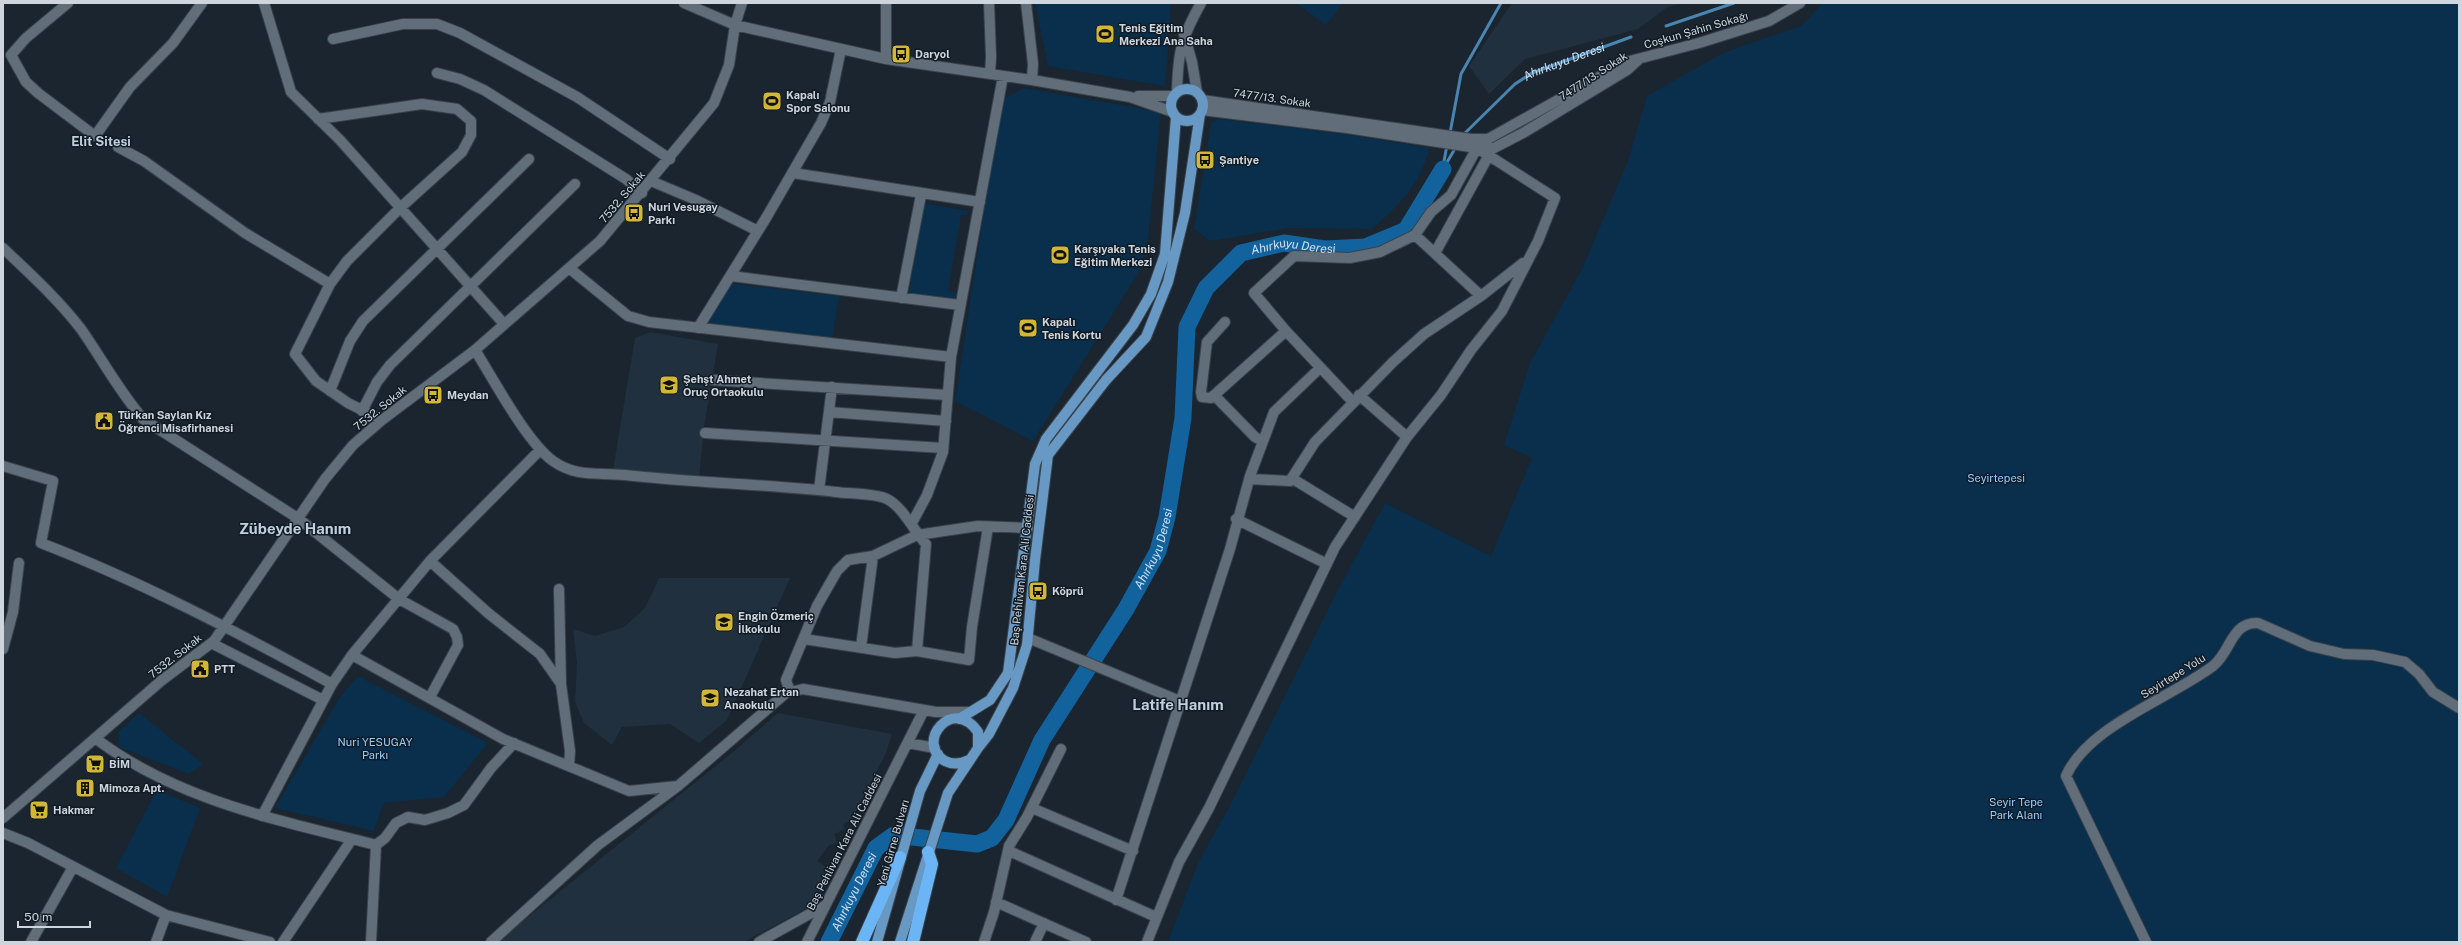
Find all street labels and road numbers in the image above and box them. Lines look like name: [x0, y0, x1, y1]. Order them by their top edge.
street label: Coşkun Şahin Sokağı: [1643, 9, 1750, 52]
street label: 7477/13. Sokak: [1557, 50, 1629, 102]
street label: 7477/13. Sokak: [1232, 87, 1312, 109]
street label: 7532. Sokak: [597, 169, 647, 225]
street label: 7532. Sokak: [351, 383, 409, 433]
street label: Baş Pehlivan Kara Ali Caddesi: [1008, 494, 1037, 646]
street label: 7532. Sokak: [146, 632, 204, 680]
street label: Seyirtepe Yolu: [2139, 651, 2207, 701]
street label: Baş Pehlivan Kara Ali Caddesi: [804, 772, 885, 913]
street label: Yeni Girne Bulvarı: [875, 798, 911, 888]

